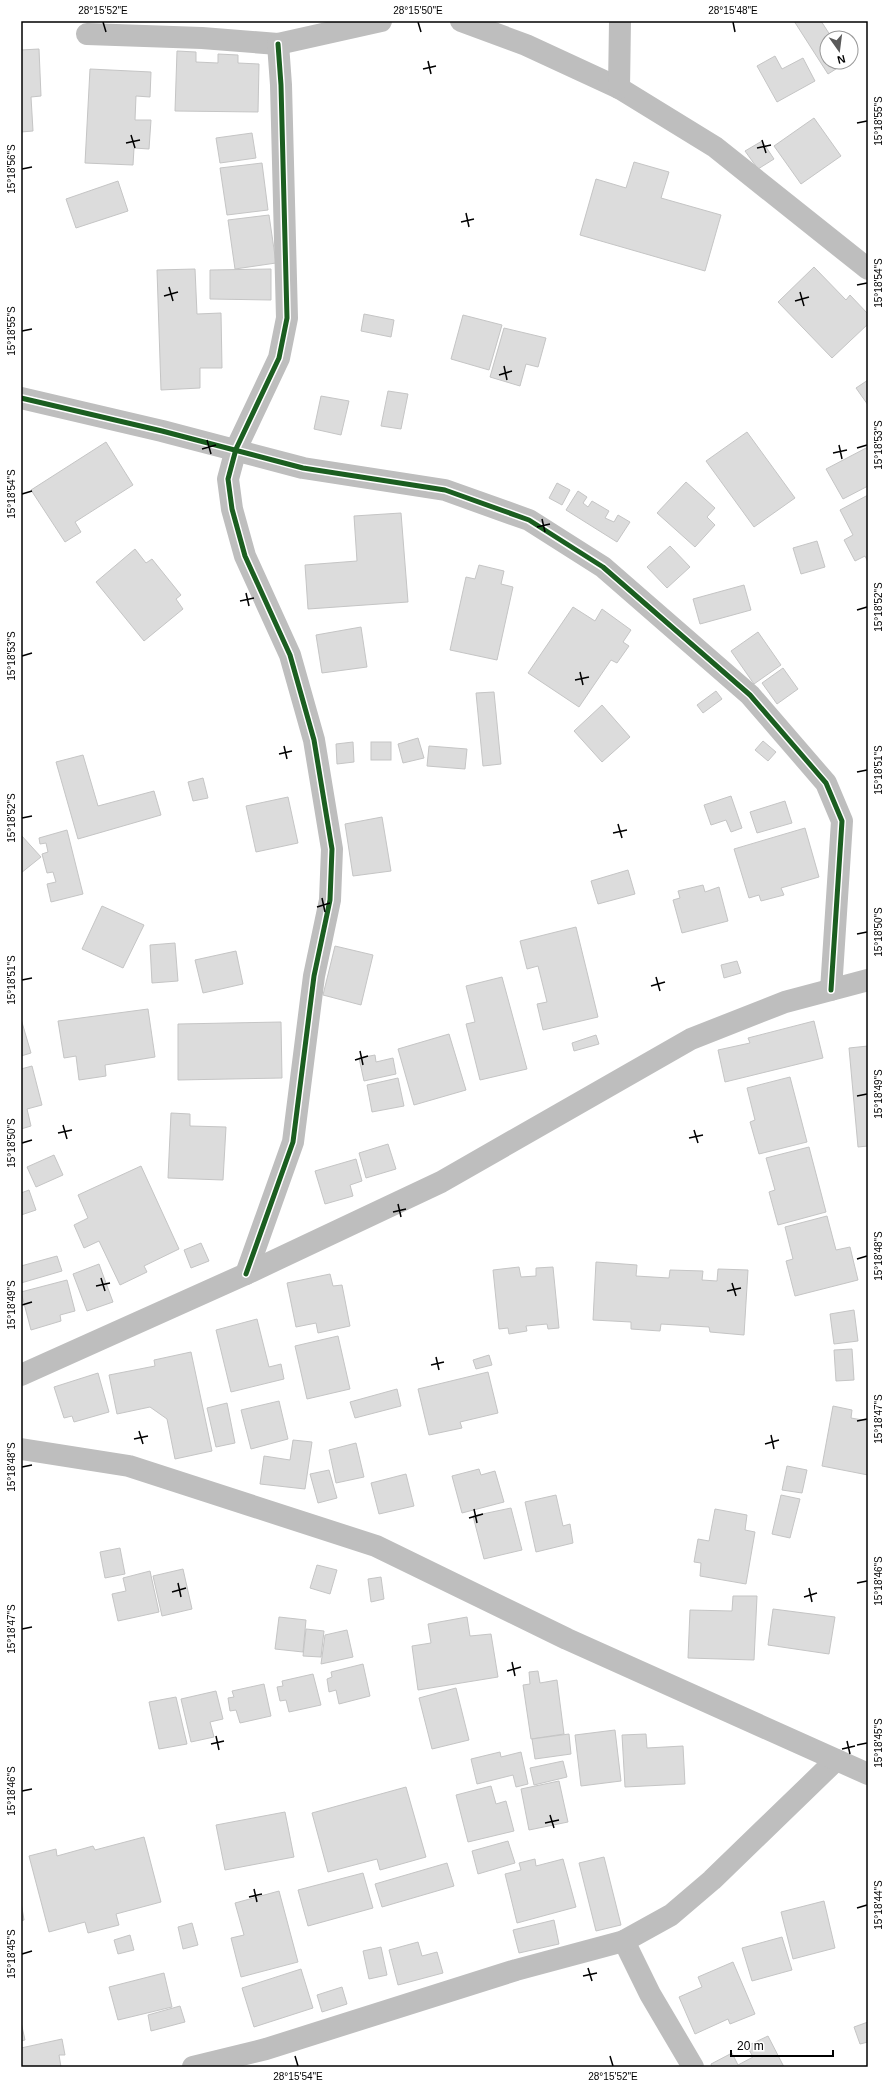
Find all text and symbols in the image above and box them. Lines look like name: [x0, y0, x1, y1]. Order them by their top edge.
text: 28°15'52"E: [78, 5, 128, 16]
text: 28°15'50"E: [393, 5, 443, 16]
text: 28°15'48"E: [708, 5, 758, 16]
north arrow: [819, 30, 859, 70]
text: N: [836, 53, 847, 66]
text: 15°18'55"S: [873, 96, 884, 146]
text: 15°18'56"S: [6, 144, 17, 194]
text: 15°18'54"S: [873, 258, 884, 308]
text: 15°18'55"S: [6, 306, 17, 356]
text: 15°18'53"S: [873, 420, 884, 470]
text: 15°18'54"S: [6, 469, 17, 519]
text: 15°18'52"S: [873, 582, 884, 632]
text: 15°18'53"S: [6, 631, 17, 681]
text: 15°18'51"S: [873, 745, 884, 795]
text: 15°18'52"S: [6, 793, 17, 843]
text: 15°18'50"S: [873, 907, 884, 957]
text: 15°18'51"S: [6, 955, 17, 1005]
text: 15°18'49"S: [873, 1069, 884, 1119]
text: 15°18'50"S: [6, 1118, 17, 1168]
text: 15°18'48"S: [873, 1231, 884, 1281]
text: 15°18'49"S: [6, 1280, 17, 1330]
text: 15°18'47"S: [873, 1394, 884, 1444]
text: 15°18'48"S: [6, 1442, 17, 1492]
text: 15°18'46"S: [873, 1556, 884, 1606]
text: 15°18'47"S: [6, 1604, 17, 1654]
text: 15°18'45"S: [873, 1718, 884, 1768]
text: 15°18'46"S: [6, 1766, 17, 1816]
text: 15°18'44"S: [873, 1880, 884, 1930]
text: 15°18'45"S: [6, 1929, 17, 1979]
scale bar: [731, 2032, 833, 2058]
text: 20 m: [737, 2039, 764, 2053]
text: 28°15'54"E: [273, 2071, 323, 2082]
text: 28°15'52"E: [588, 2071, 638, 2082]

